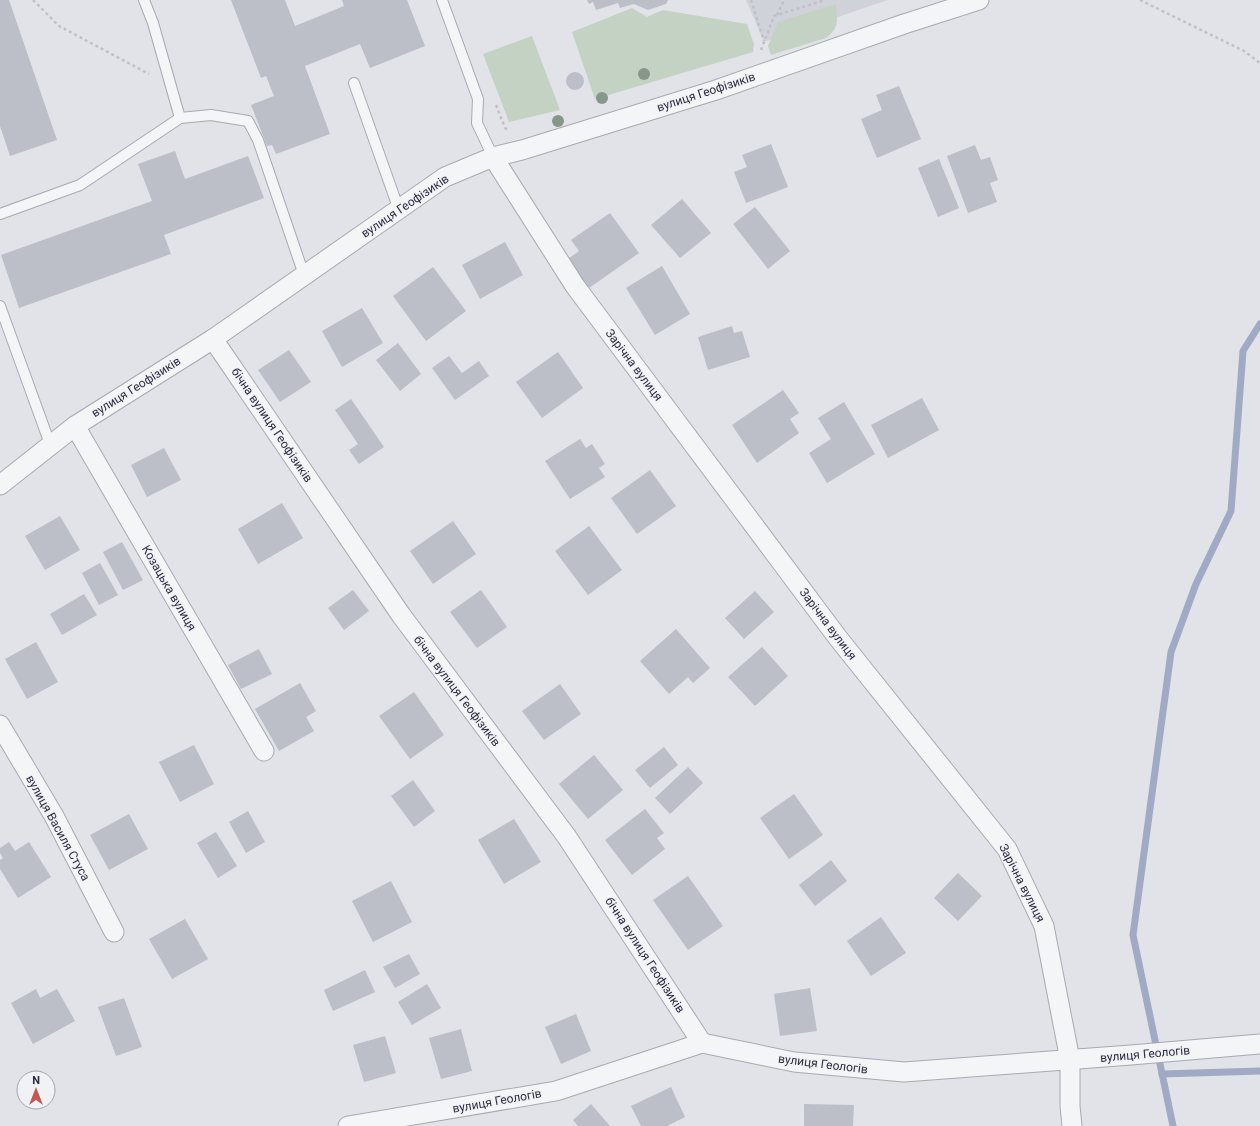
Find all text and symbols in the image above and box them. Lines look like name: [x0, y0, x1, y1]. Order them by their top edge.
street label: вулиця Геофізиків: [655, 69, 757, 115]
street label: вулиця Геофізиків: [359, 171, 452, 240]
street label: Зарічна вулиця: [602, 326, 666, 404]
street label: вулиця Геофізиків: [89, 354, 183, 420]
street label: бічна вулиця Геофізиків: [228, 365, 316, 485]
street label: Козацька вулиця: [139, 543, 199, 633]
street label: Зарічна вулиця: [796, 585, 860, 663]
street label: бічна вулиця Геофізиків: [411, 633, 503, 749]
street label: вулиця Василя Стуса: [23, 773, 93, 883]
street label: Зарічна вулиця: [996, 841, 1048, 925]
street label: бічна вулиця Геофізиків: [602, 895, 688, 1016]
street label: вулиця Геологів: [1099, 1043, 1191, 1065]
street label: вулиця Геологів: [777, 1052, 869, 1076]
north arrow: [16, 1070, 56, 1110]
text: N: [32, 1074, 40, 1087]
street label: вулиця Геологів: [451, 1086, 543, 1116]

